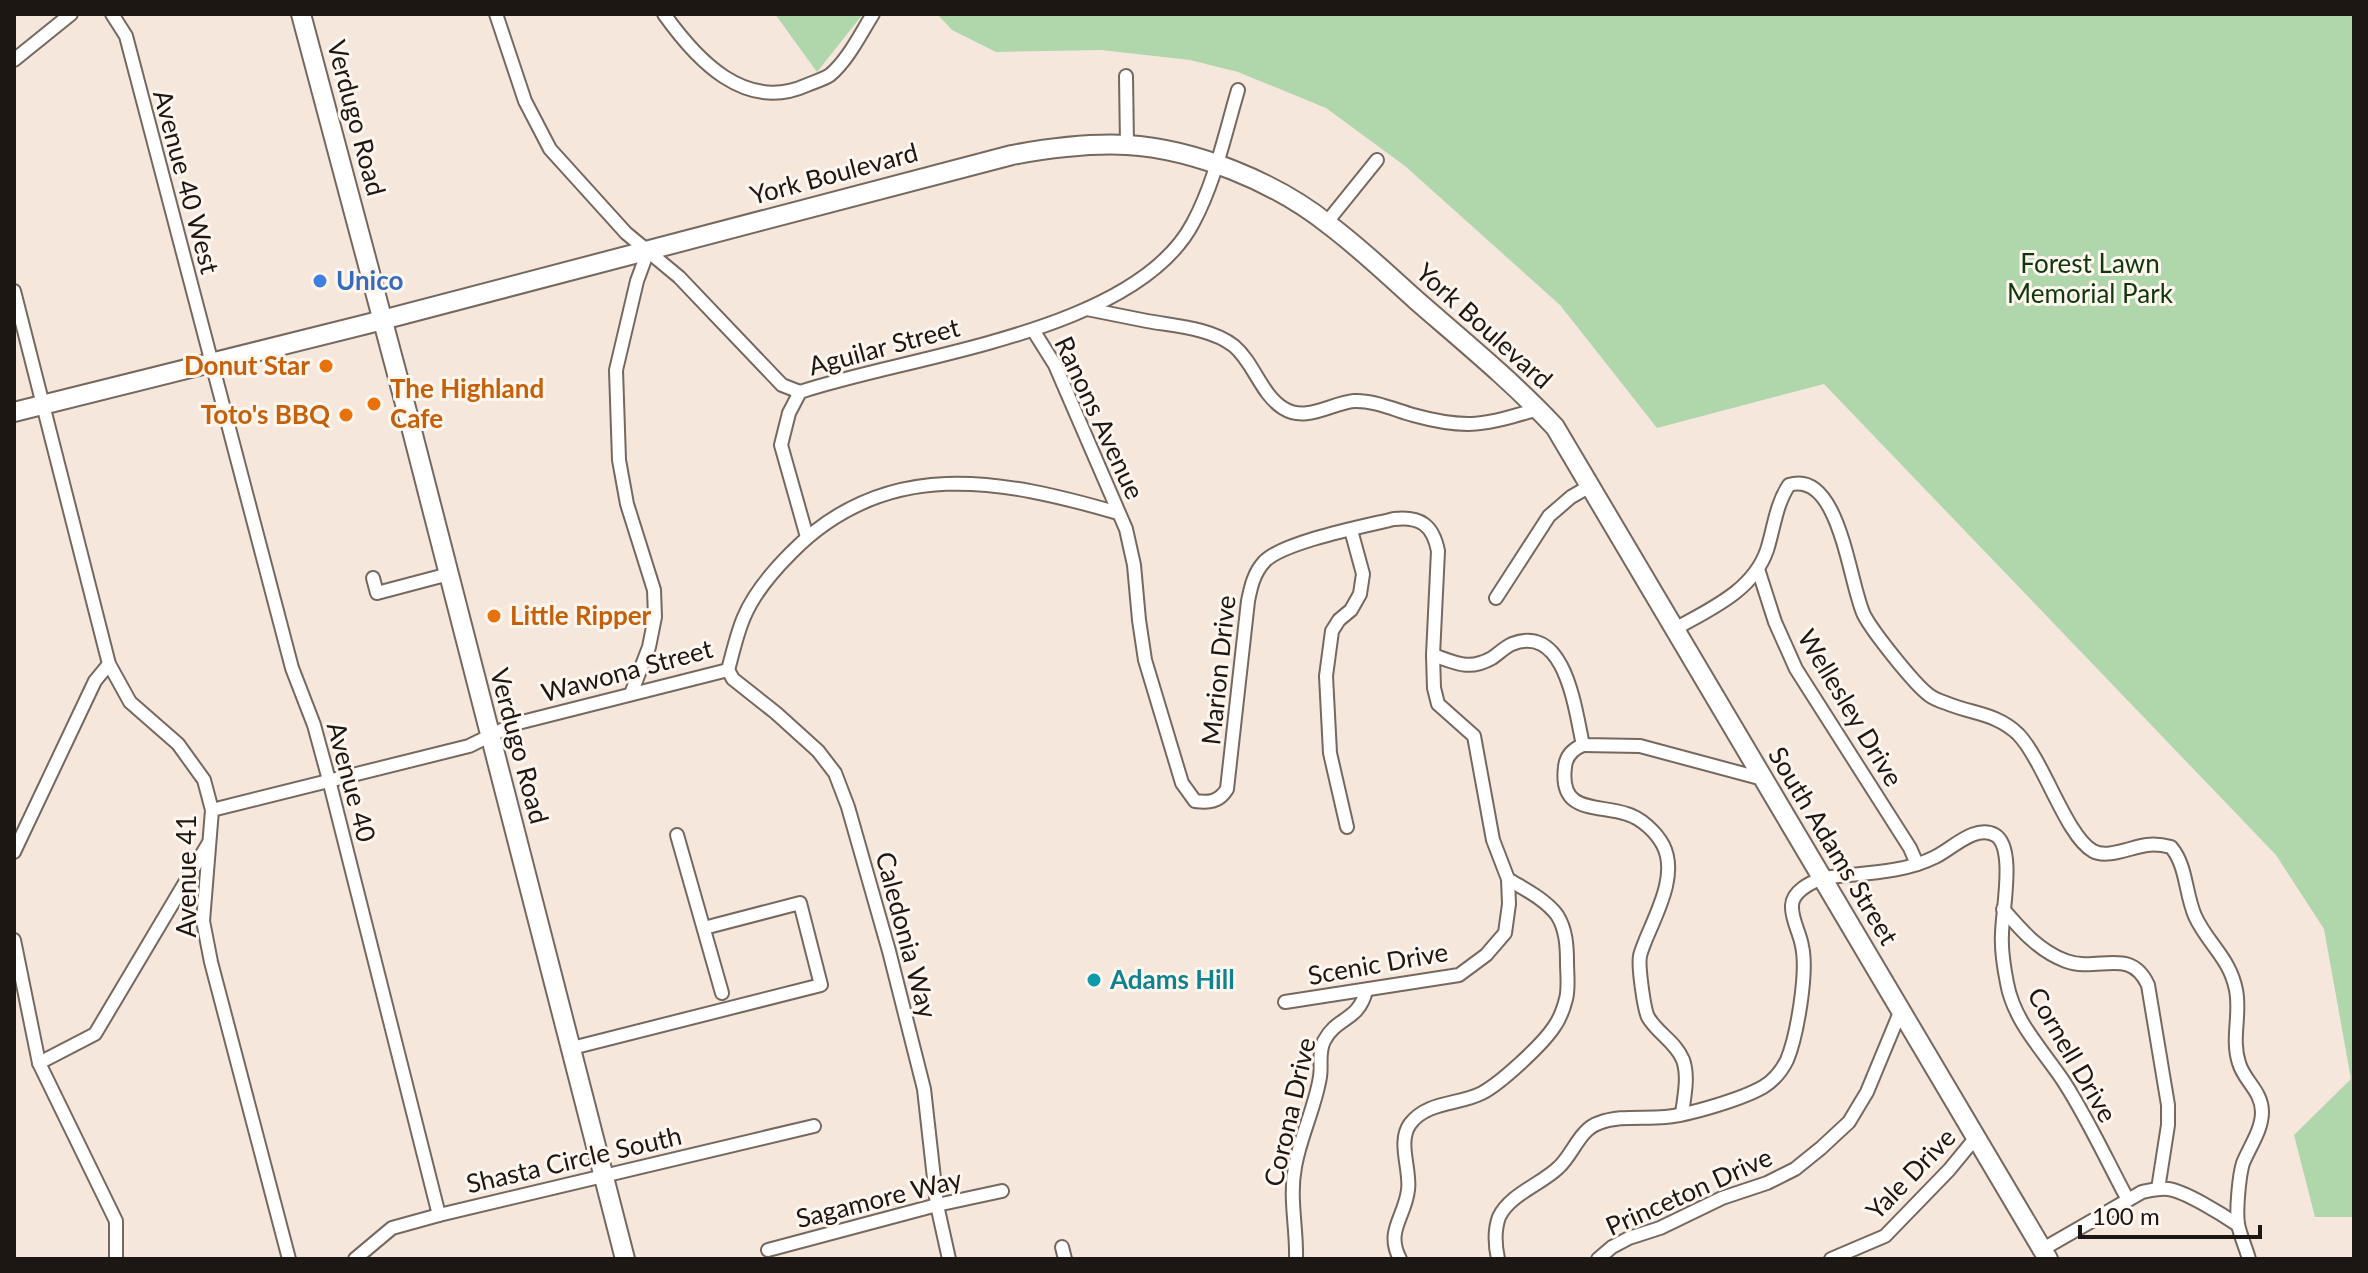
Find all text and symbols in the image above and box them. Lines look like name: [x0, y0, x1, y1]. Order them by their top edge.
street label: Verdugo Road: [321, 36, 393, 199]
street label: Avenue 40 West: [147, 86, 227, 278]
street label: York Boulevard: [746, 135, 921, 211]
park label: Forest Lawn Memorial Park: [2007, 247, 2174, 309]
street label: York Boulevard: [1410, 256, 1559, 395]
place label: Unico: [336, 264, 403, 296]
marker: Unico: [311, 272, 329, 290]
street label: Aguilar Street: [805, 310, 963, 382]
street label: Ranons Avenue: [1048, 331, 1152, 504]
place label: Donut Star: [184, 349, 310, 381]
marker: Donut Star: [317, 357, 335, 375]
place label: The Highland Cafe: [390, 372, 544, 434]
marker: The Highland Cafe: [365, 395, 383, 413]
place label: Toto's BBQ: [201, 398, 331, 430]
marker: Toto's BBQ: [337, 406, 355, 424]
street label: Marion Drive: [1194, 593, 1242, 746]
place label: Little Ripper: [510, 599, 652, 631]
marker: Little Ripper: [485, 607, 503, 625]
street label: Wellesley Drive: [1791, 623, 1910, 792]
street label: Wawona Street: [538, 632, 716, 708]
street label: Verdugo Road: [484, 664, 556, 827]
street label: Avenue 40: [321, 718, 383, 845]
street label: South Adams Street: [1762, 741, 1906, 951]
street label: Avenue 41: [170, 815, 202, 937]
street label: Caledonia Way: [869, 848, 945, 1022]
street label: Scenic Drive: [1305, 935, 1450, 991]
place label: Adams Hill: [1109, 963, 1235, 995]
marker: Adams Hill: [1085, 971, 1103, 989]
street label: Cornell Drive: [2021, 981, 2124, 1128]
street label: Corona Drive: [1256, 1034, 1322, 1189]
street label: Shasta Circle South: [463, 1119, 685, 1199]
street label: Yale Drive: [1859, 1121, 1962, 1226]
street label: Princeton Drive: [1601, 1140, 1777, 1242]
street label: Sagamore Way: [792, 1162, 966, 1234]
scale bar: [2080, 1189, 2260, 1239]
text: 100 m: [2092, 1201, 2160, 1230]

